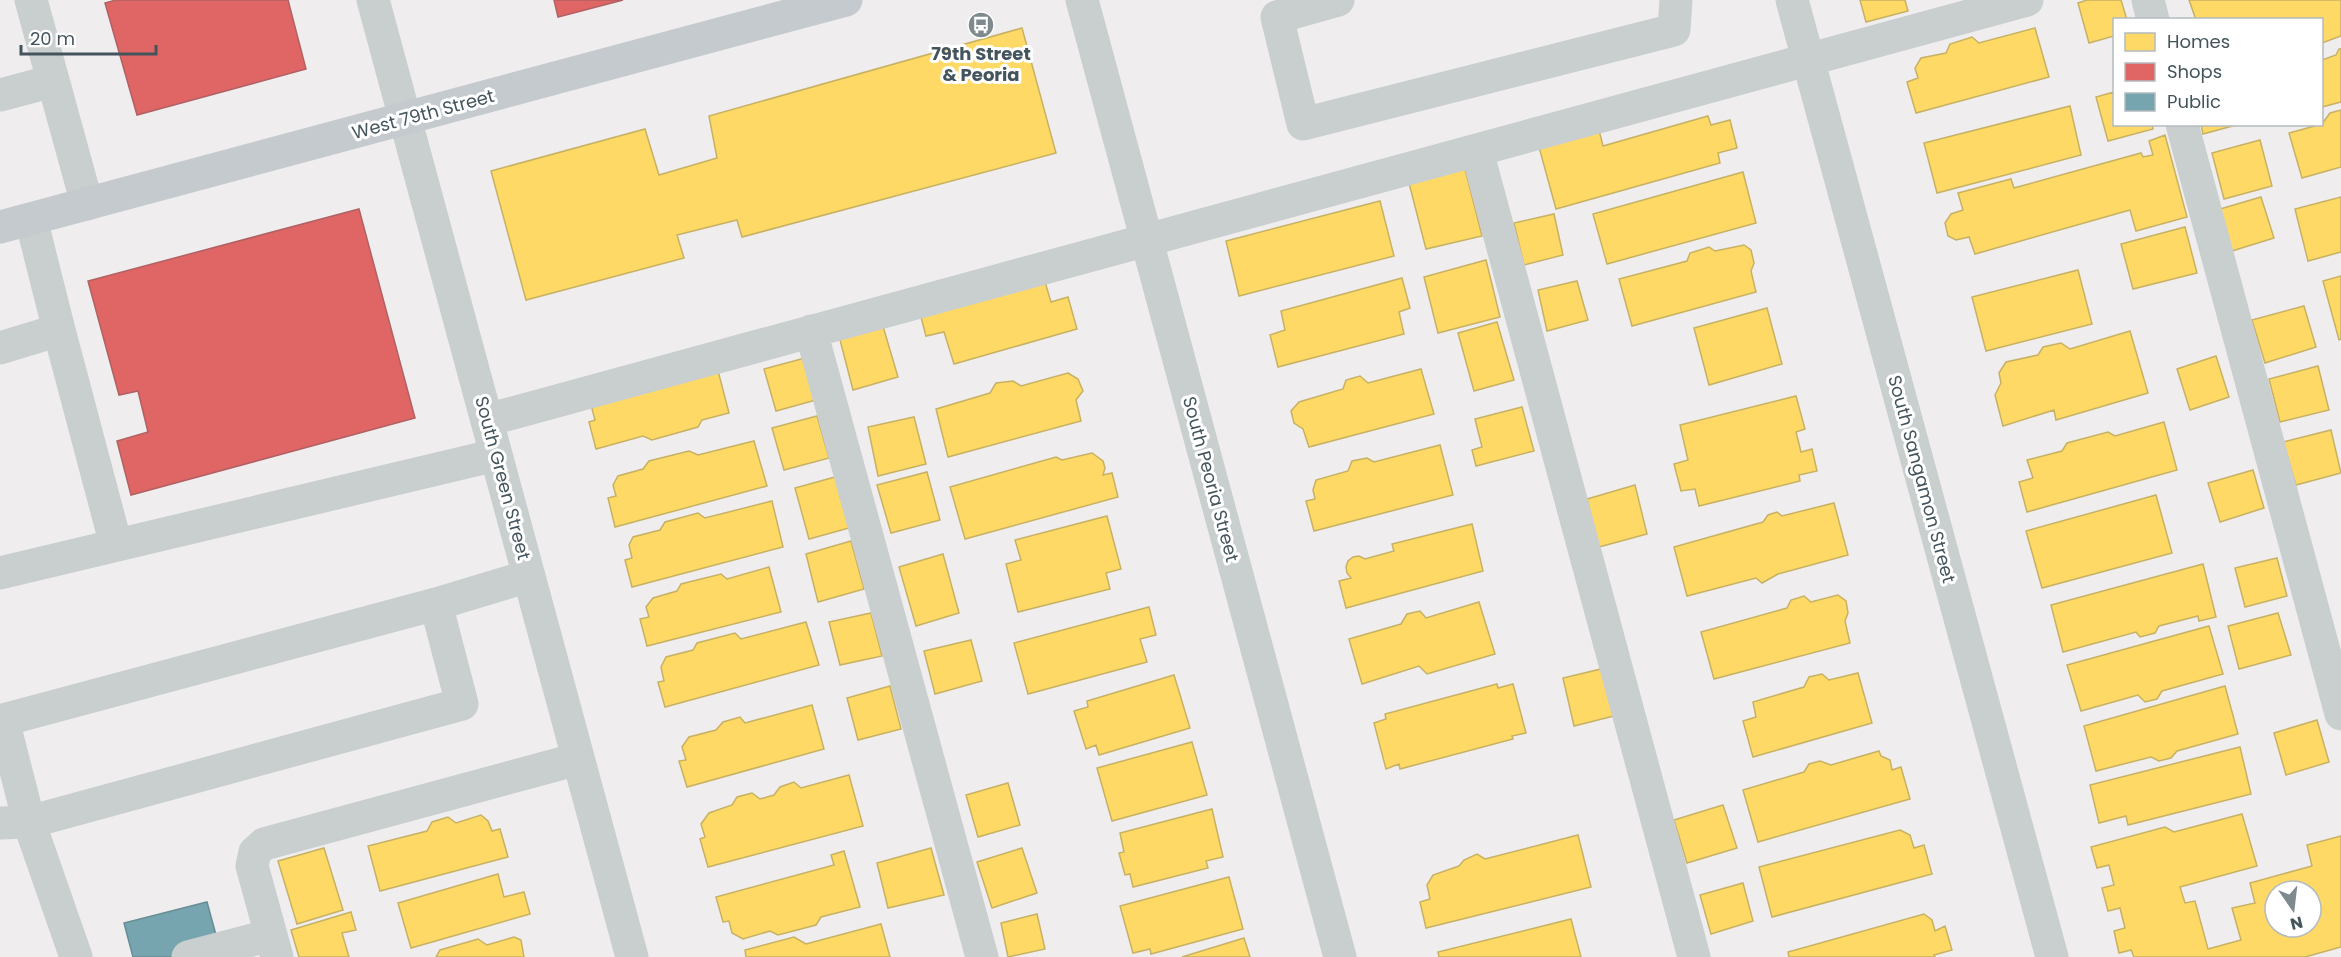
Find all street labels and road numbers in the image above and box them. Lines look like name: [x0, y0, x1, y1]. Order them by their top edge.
street label: West 79th Street: [349, 83, 497, 145]
street label: South Sangamon Street: [1882, 372, 1962, 586]
street label: South Green Street: [469, 393, 537, 563]
street label: South Peoria Street: [1177, 393, 1245, 565]

